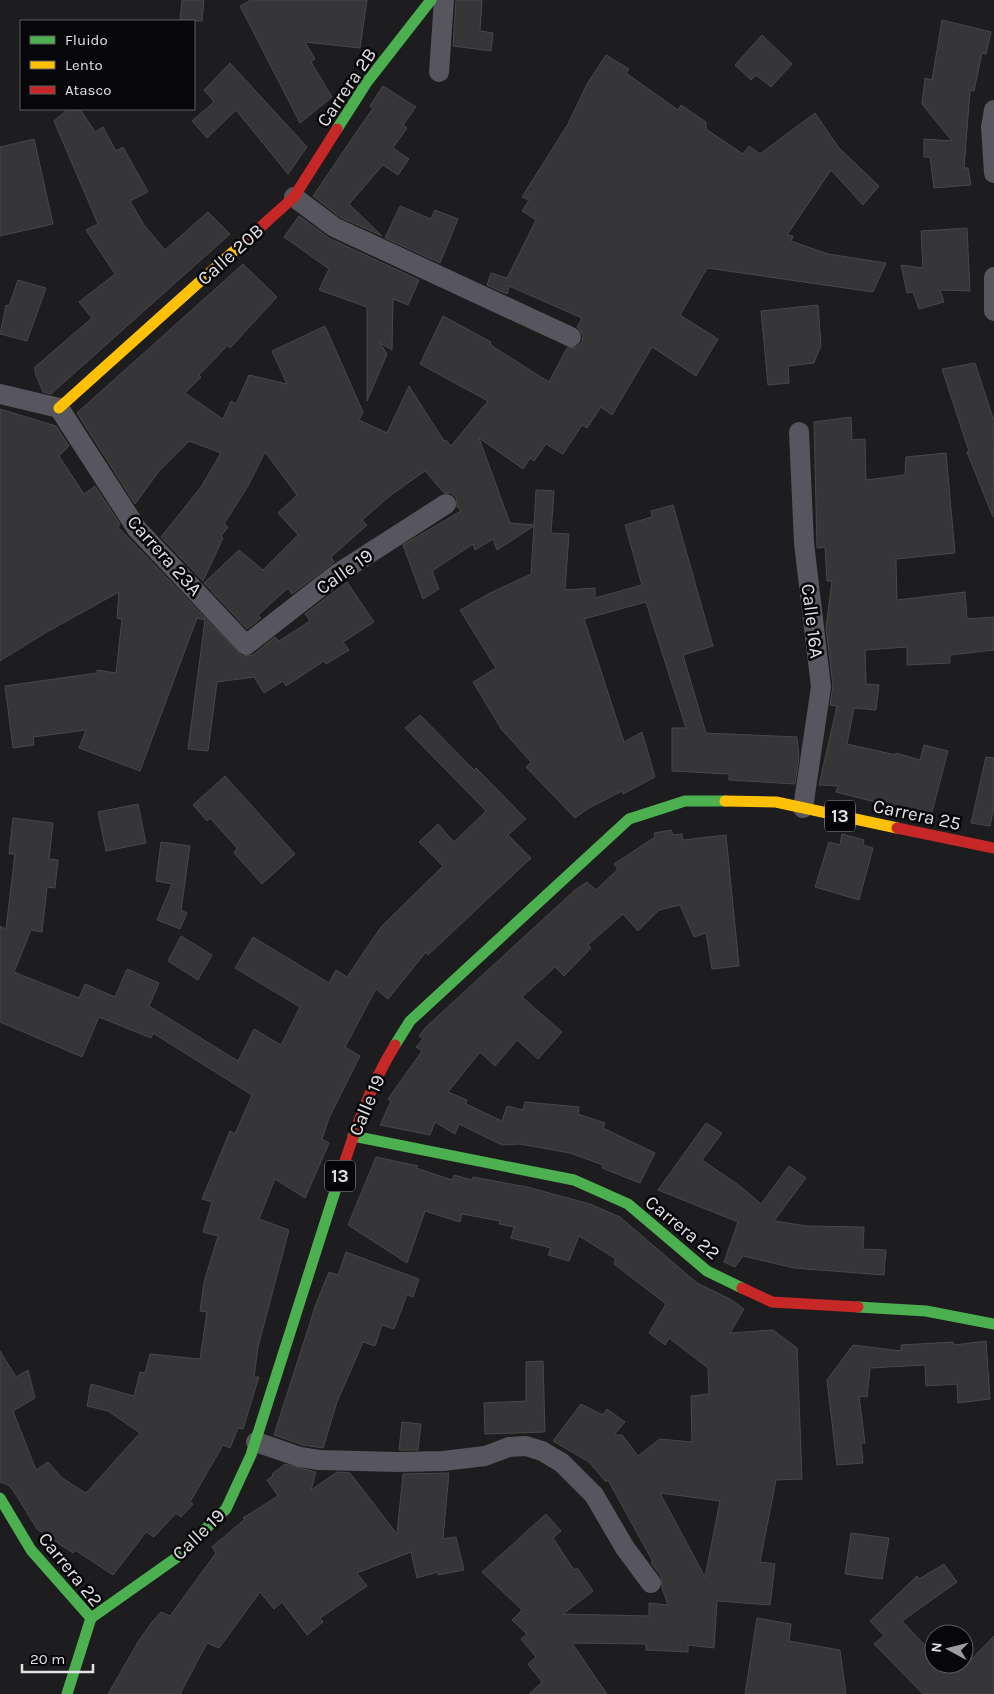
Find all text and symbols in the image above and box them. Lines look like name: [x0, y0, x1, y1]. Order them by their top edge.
legend: [20, 20, 195, 110]
text: Fluido: [65, 31, 108, 49]
street label: Carrera 2B: [312, 44, 381, 131]
text: Lento: [65, 56, 103, 74]
text: Atasco: [65, 81, 111, 99]
street label: Calle 20B: [193, 219, 268, 290]
street label: Carrera 23A: [122, 511, 206, 600]
street label: Calle 19: [312, 544, 377, 599]
street label: Calle 16A: [797, 583, 828, 660]
street label: Carrera 25: [871, 795, 963, 835]
road number: 13: [825, 800, 855, 831]
street label: Calle 19: [344, 1071, 390, 1139]
road number: 13: [325, 1160, 355, 1192]
street label: Carrera 22: [641, 1191, 724, 1264]
street label: Calle 19: [168, 1504, 229, 1565]
street label: Carrera 22: [34, 1528, 107, 1611]
north arrow: [924, 1624, 974, 1674]
text: N: [928, 1641, 946, 1653]
scale bar: [22, 1642, 94, 1674]
text: 20 m: [30, 1650, 65, 1668]

